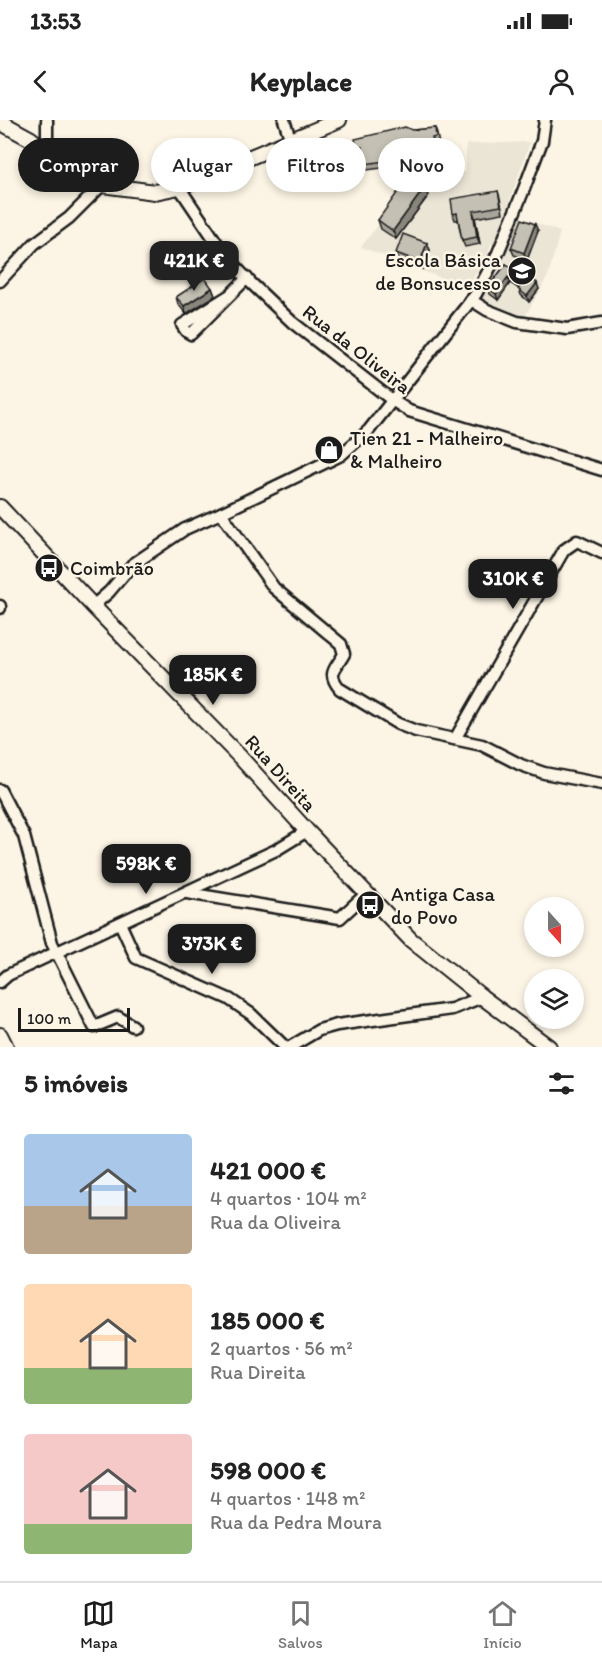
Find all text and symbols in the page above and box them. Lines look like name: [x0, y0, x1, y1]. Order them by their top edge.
text: 13:53: [30, 8, 81, 35]
icon: back: [24, 65, 57, 98]
text: Keyplace: [250, 65, 352, 98]
icon: person: [545, 65, 578, 98]
chip: Comprar: [18, 138, 139, 192]
chip: Alugar: [151, 138, 254, 192]
chip: Filtros: [266, 138, 366, 192]
chip: Novo: [378, 138, 465, 192]
pin: 421K €: [145, 241, 243, 292]
text: 421K €: [164, 248, 224, 272]
place label: Escola Básica de Bonsucesso: [375, 248, 502, 295]
school or university icon: Escola Básica de Bonsucesso: [506, 255, 538, 287]
street label: Rua da Oliveira: [298, 299, 416, 399]
place label: Tien 21 - Malheiro & Malheiro: [350, 426, 503, 473]
shop icon: Tien 21 - Malheiro & Malheiro: [313, 434, 345, 466]
bus stop icon: Coimbrão: [33, 552, 65, 584]
place label: Coimbrão: [70, 556, 154, 580]
pin: 310K €: [464, 559, 562, 610]
text: 310K €: [482, 566, 544, 590]
pin: 185K €: [164, 655, 262, 706]
text: 185K €: [183, 662, 243, 686]
street label: Rua Direita: [240, 729, 322, 817]
pin: 598K €: [97, 844, 195, 895]
text: 598K €: [116, 851, 176, 875]
place label: Antiga Casa do Povo: [391, 882, 495, 929]
bus stop icon: Antiga Casa do Povo: [354, 889, 386, 921]
north arrow: [524, 897, 584, 957]
map controls: [524, 897, 584, 1029]
pin: 373K €: [163, 924, 261, 975]
text: 373K €: [182, 931, 242, 955]
button: layers: [524, 969, 584, 1029]
scale bar: [18, 1005, 130, 1032]
text: 100 m: [27, 1009, 71, 1028]
text: 5 imóveis: [24, 1067, 128, 1099]
icon: filters: [545, 1067, 578, 1100]
text: 421 000 €: [210, 1154, 326, 1186]
icon: home: [72, 1158, 144, 1230]
text: 4 quartos · 104 m²: [210, 1186, 367, 1210]
text: Rua da Oliveira: [210, 1210, 341, 1234]
text: 185 000 €: [210, 1304, 325, 1336]
icon: home: [72, 1308, 144, 1380]
text: 2 quartos · 56 m²: [210, 1336, 353, 1360]
text: Rua Direita: [210, 1360, 306, 1384]
text: 598 000 €: [210, 1454, 326, 1486]
icon: home: [72, 1458, 144, 1530]
text: 4 quartos · 148 m²: [210, 1486, 365, 1510]
text: Rua da Pedra Moura: [210, 1510, 382, 1534]
tab: Mapa: [80, 1597, 118, 1652]
tab: Salvos: [278, 1597, 323, 1652]
tab: Início: [483, 1597, 522, 1652]

